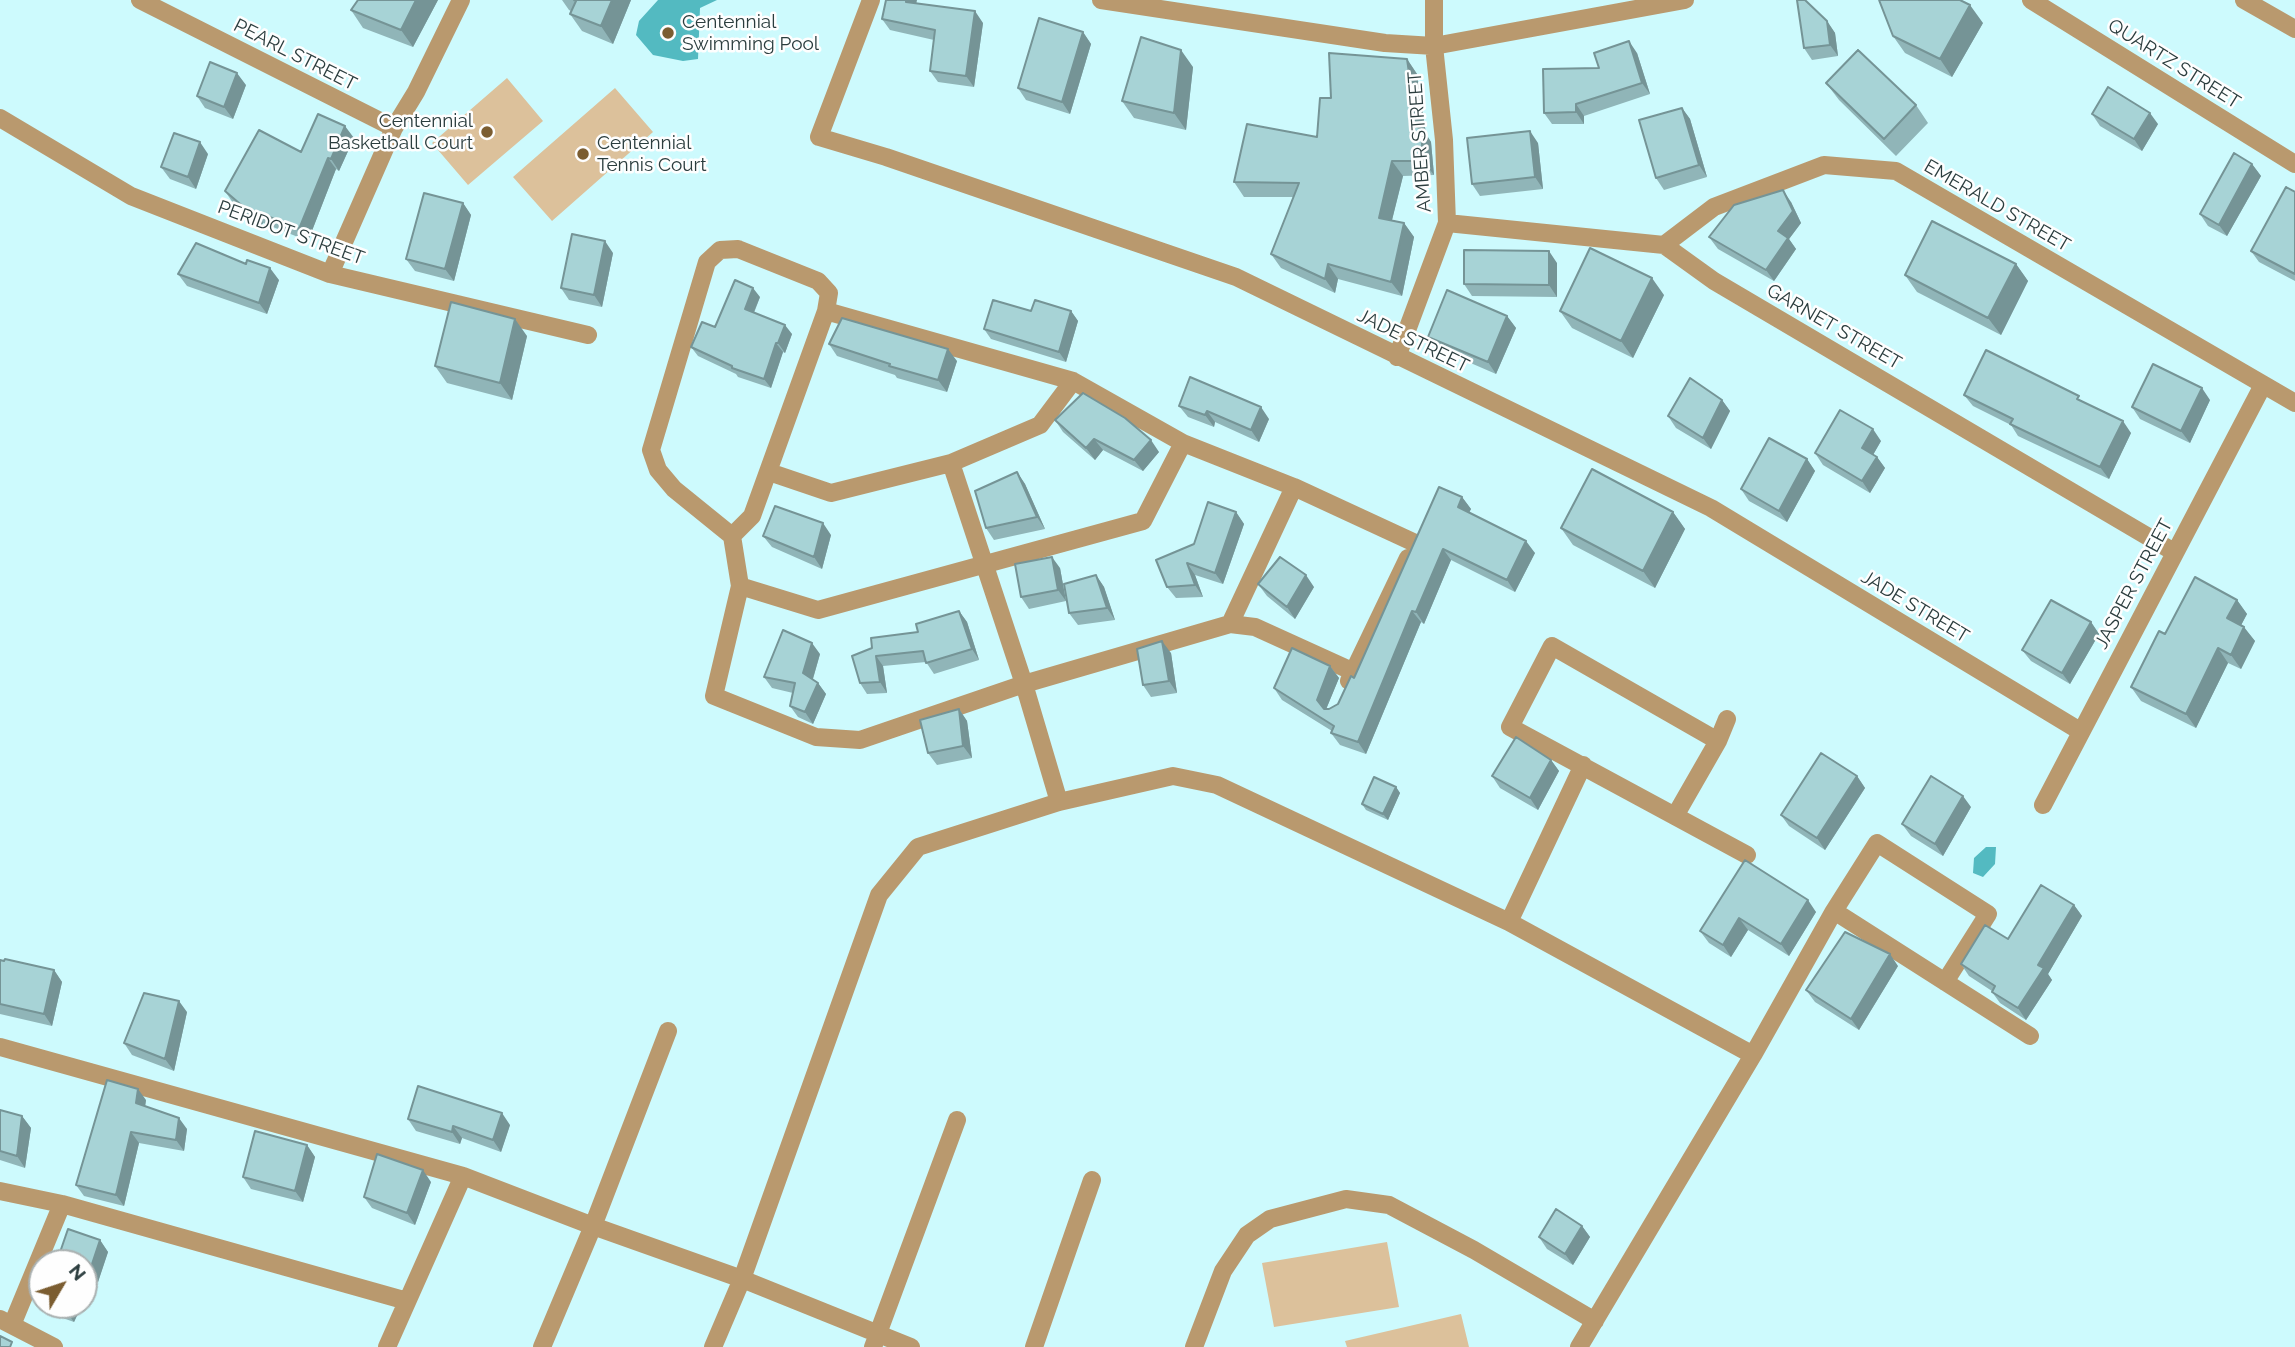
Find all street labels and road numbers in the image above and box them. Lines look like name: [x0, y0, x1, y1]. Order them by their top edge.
street label: PEARL STREET: [230, 14, 360, 96]
street label: QUARTZ STREET: [2104, 14, 2244, 114]
street label: AMBER STREET: [1404, 71, 1436, 213]
street label: EMERALD STREET: [1920, 155, 2074, 257]
street label: PERIDOT STREET: [214, 196, 368, 270]
street label: GARNET STREET: [1763, 279, 1905, 375]
street label: JADE STREET: [1353, 304, 1473, 378]
street label: JASPER STREET: [2090, 515, 2178, 653]
street label: JADE STREET: [1857, 566, 1973, 648]

